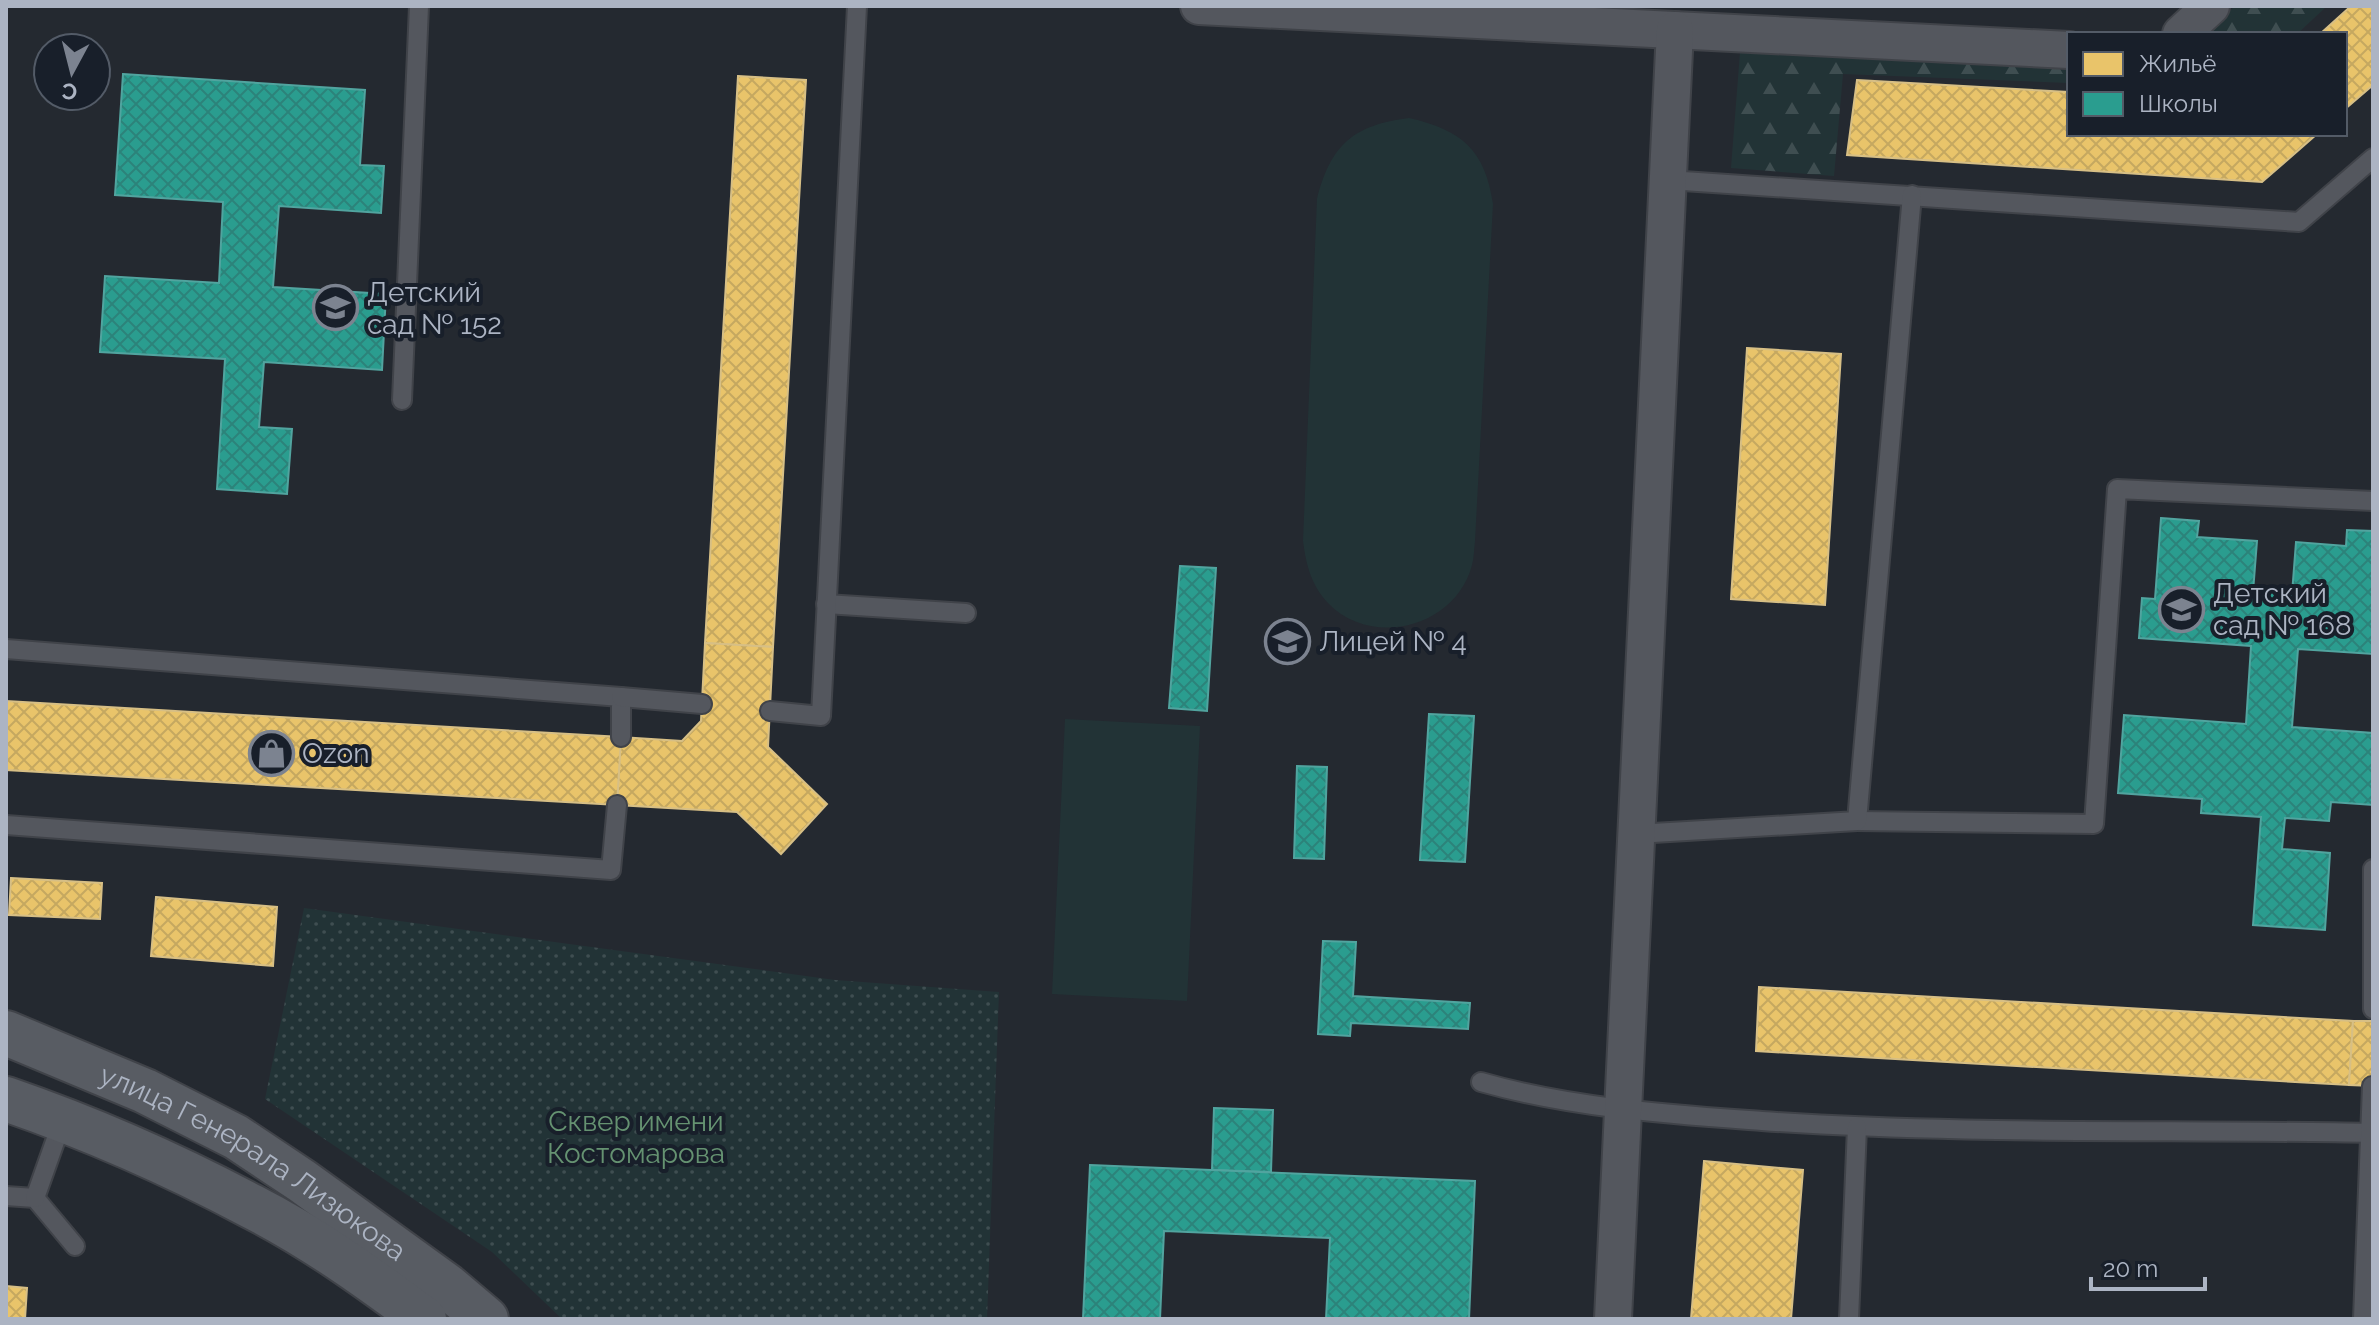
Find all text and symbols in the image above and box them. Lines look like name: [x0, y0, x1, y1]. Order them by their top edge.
north arrow: [32, 32, 112, 112]
legend: [2067, 32, 2347, 136]
text: Жильё: [2139, 49, 2216, 78]
text: С: [60, 78, 79, 106]
text: Школы: [2139, 89, 2218, 118]
place label: Детский сад № 152: [367, 276, 502, 341]
school or university icon: Детский сад № 152: [312, 284, 360, 332]
place label: Детский сад № 168: [2213, 577, 2352, 642]
school or university icon: Детский сад № 168: [2158, 585, 2206, 633]
school or university icon: Лицей № 4: [1264, 617, 1312, 665]
place label: Лицей № 4: [1319, 625, 1467, 658]
shop icon: Ozon: [247, 729, 295, 777]
place label: Ozon: [302, 737, 369, 770]
street label: улица Генерала Лизюкова: [95, 1058, 412, 1268]
park label: Сквер имени Костомарова: [547, 1105, 725, 1170]
scale bar: [2091, 1241, 2205, 1291]
text: 20 m: [2103, 1254, 2158, 1283]

